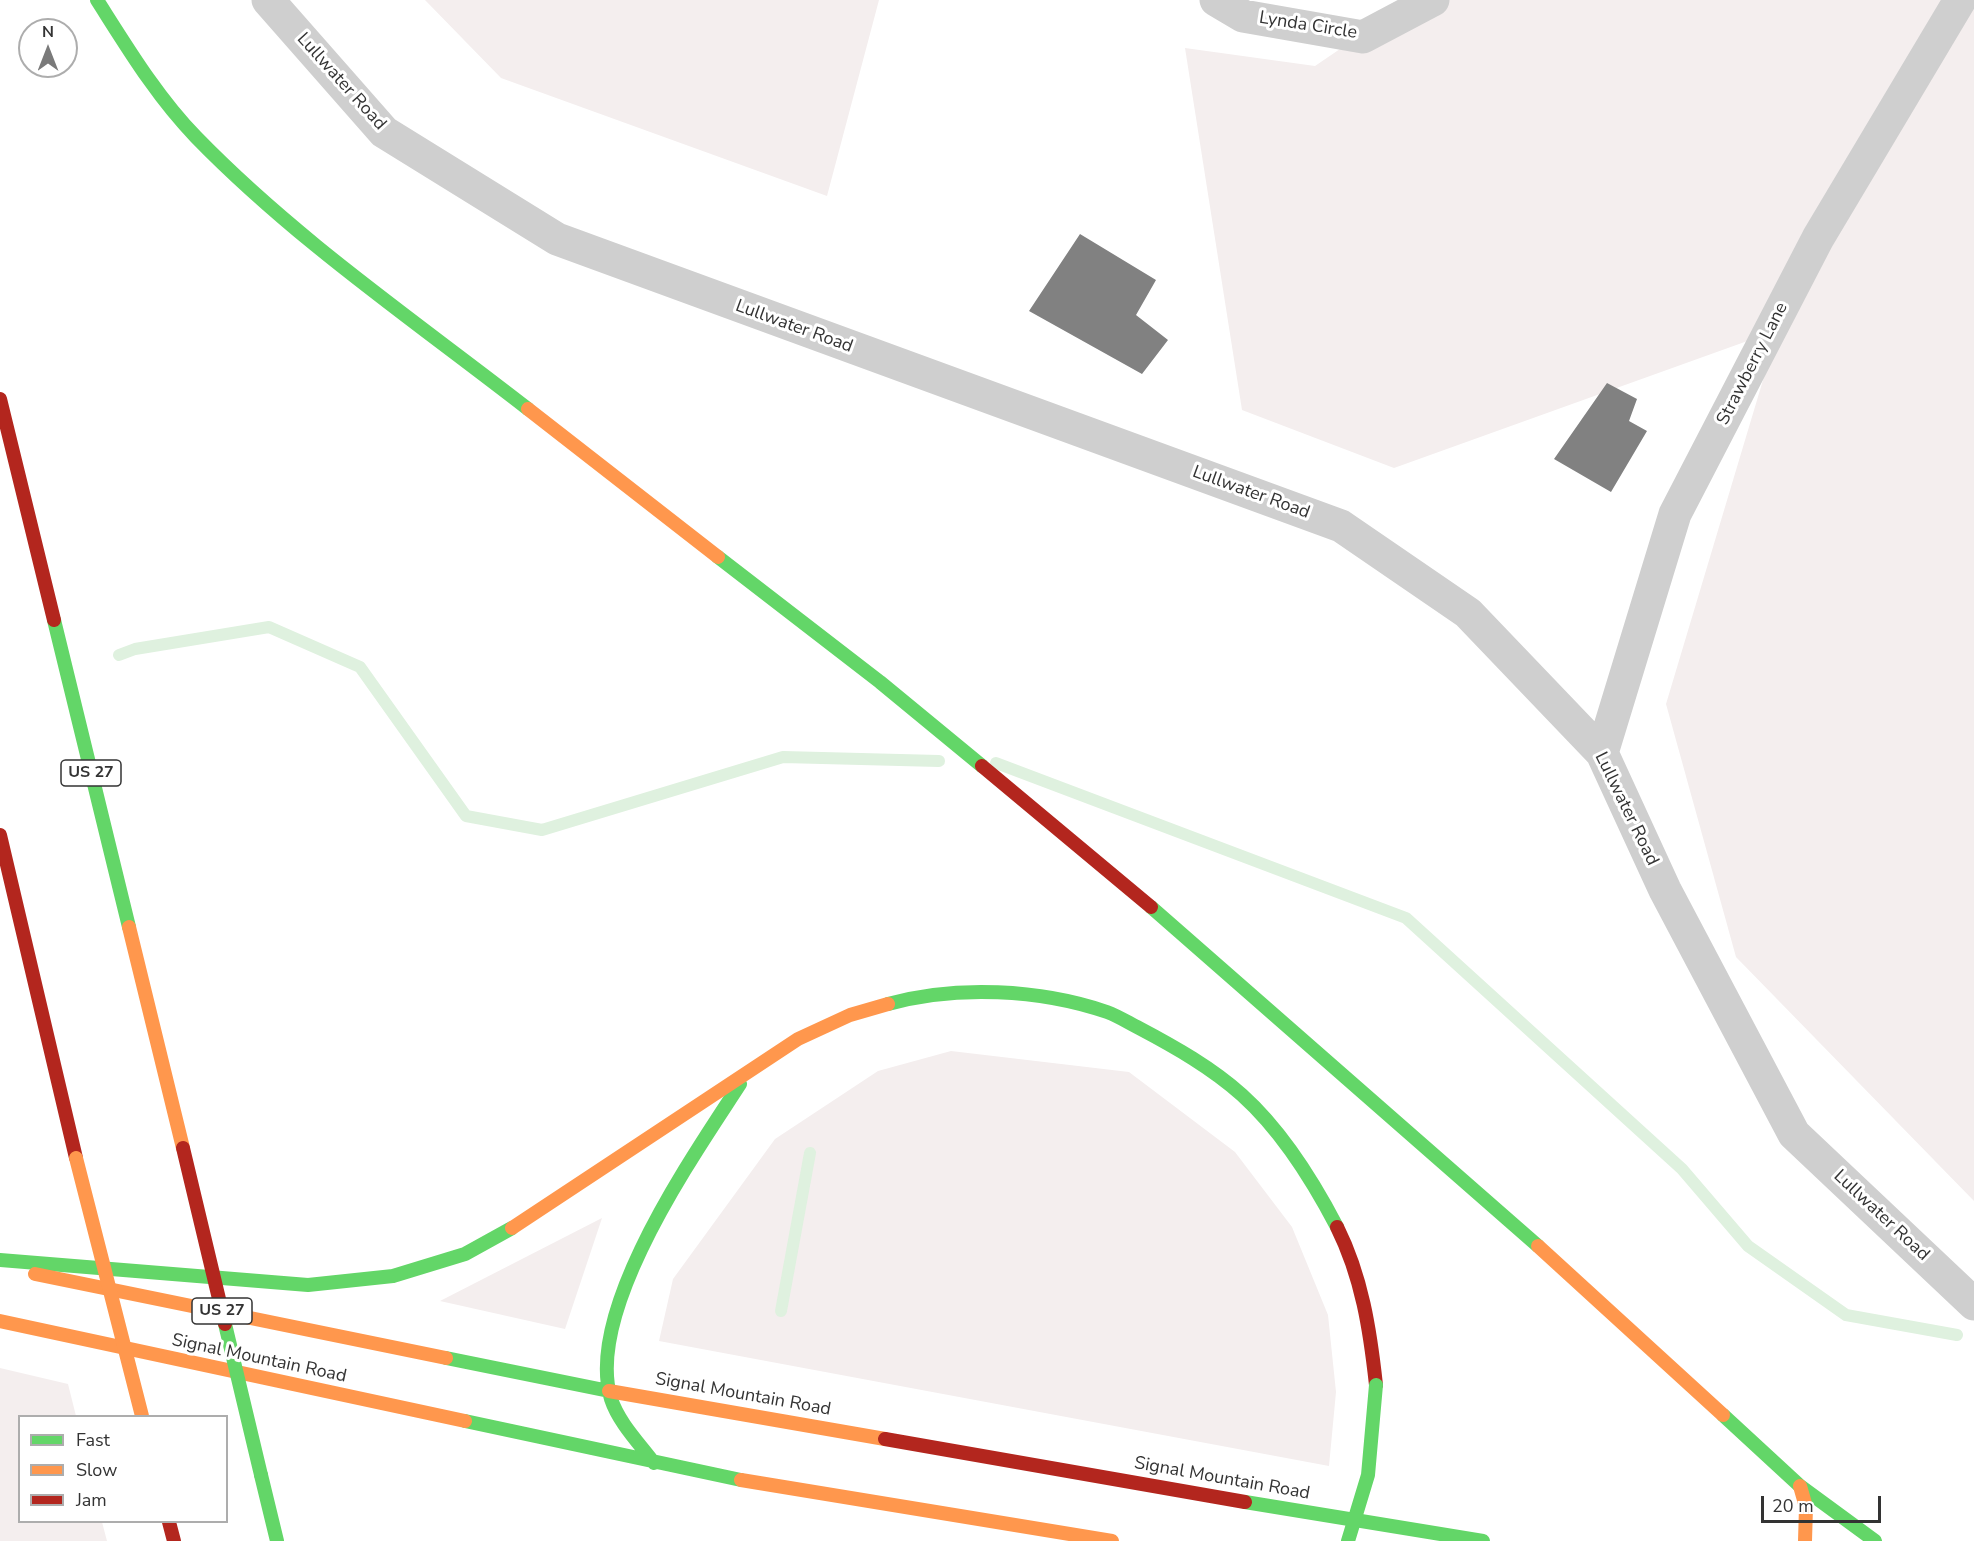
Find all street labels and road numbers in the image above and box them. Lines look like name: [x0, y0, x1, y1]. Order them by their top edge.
street label: Lynda Circle: [1257, 8, 1359, 44]
street label: Lullwater Road: [292, 29, 390, 135]
street label: Lullwater Road: [732, 296, 856, 358]
street label: Strawberry Lane: [1713, 299, 1793, 429]
street label: Lullwater Road: [1189, 462, 1313, 524]
street label: Lullwater Road: [1589, 749, 1663, 869]
road number: US 27: [61, 760, 121, 786]
street label: Lullwater Road: [1829, 1166, 1933, 1266]
road number: US 27: [192, 1298, 252, 1324]
street label: Signal Mountain Road: [170, 1330, 348, 1388]
street label: Signal Mountain Road: [653, 1369, 833, 1421]
street label: Signal Mountain Road: [1132, 1453, 1312, 1505]

